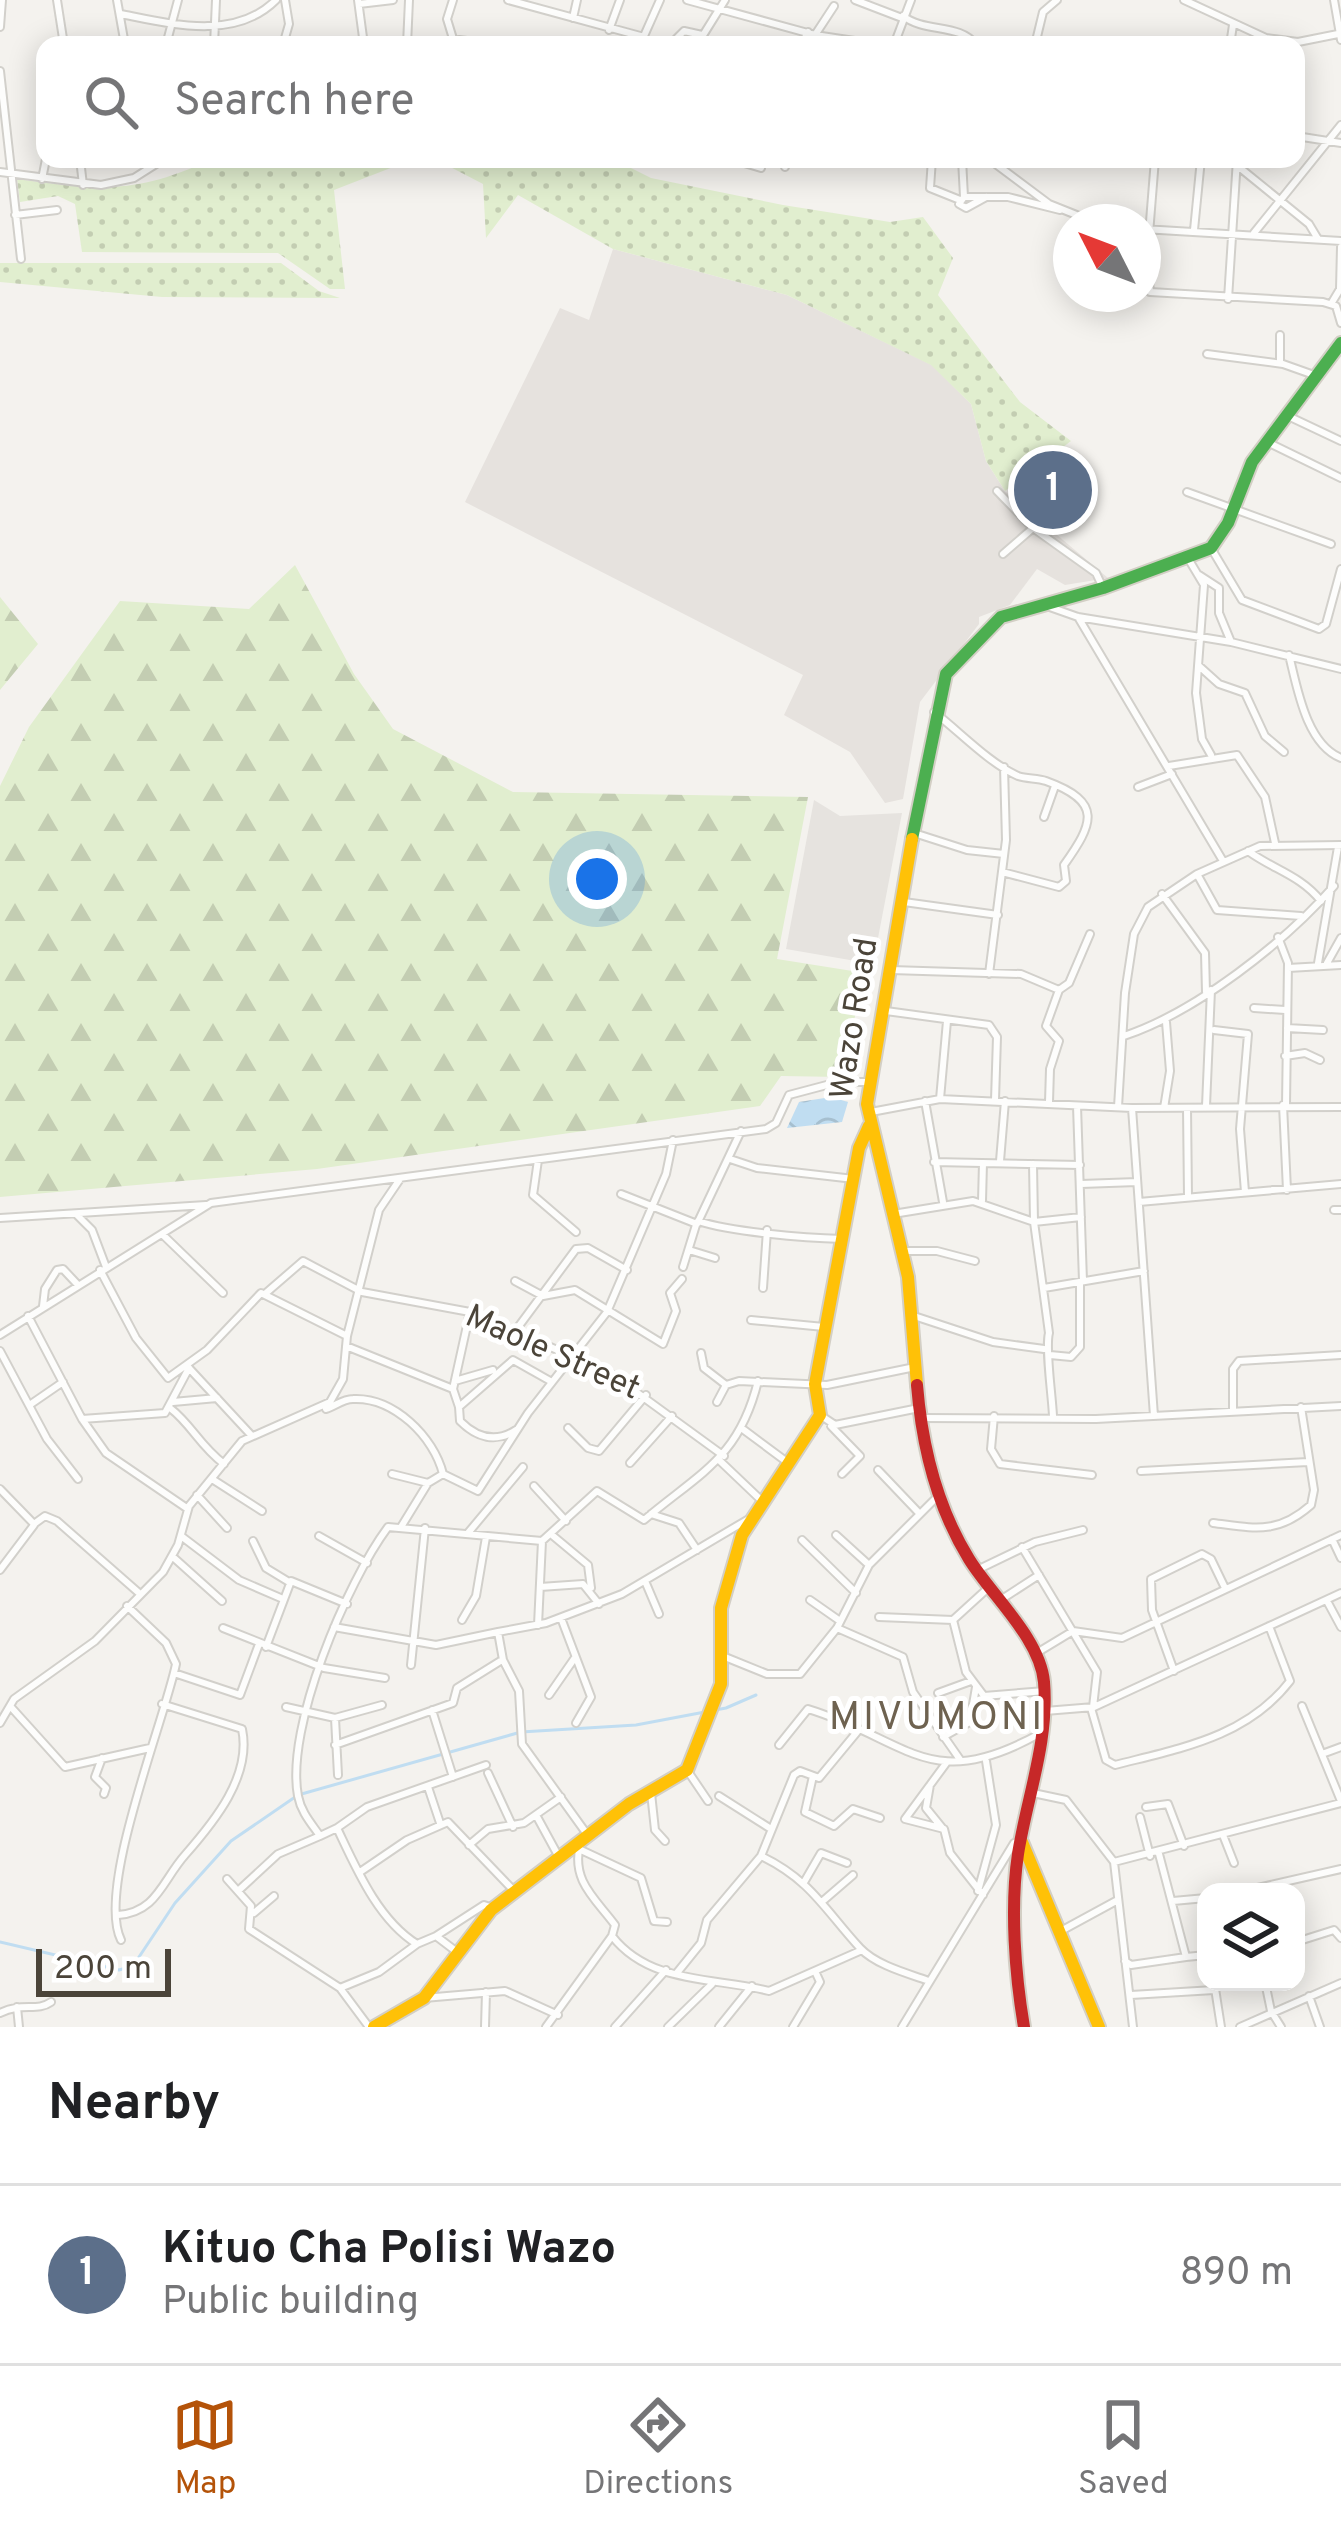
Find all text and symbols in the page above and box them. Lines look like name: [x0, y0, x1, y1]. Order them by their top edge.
search box: [36, 36, 1305, 168]
icon: search: [78, 69, 144, 135]
text: Search here: [174, 74, 414, 131]
north arrow: [1053, 204, 1161, 312]
pin: 1: [1014, 445, 1092, 535]
your location: [567, 849, 627, 909]
street label: Wazo Road: [822, 935, 890, 1103]
street label: Maole Street: [458, 1297, 646, 1411]
district label: MIVUMONI: [829, 1695, 1045, 1744]
map controls: [1197, 1883, 1305, 1991]
button: layers: [1197, 1883, 1305, 1991]
scale bar: [36, 1943, 171, 1996]
text: 200 m: [54, 1949, 152, 1991]
text: Nearby: [48, 2073, 220, 2138]
text: Kituo Cha Polisi Wazo: [162, 2222, 616, 2279]
text: 1: [79, 2250, 95, 2299]
text: 890 m: [1180, 2250, 1293, 2299]
text: Public building: [162, 2279, 419, 2328]
tab: Map: [172, 2392, 238, 2506]
tab: Directions: [583, 2392, 733, 2506]
tab: Saved: [1078, 2392, 1169, 2506]

